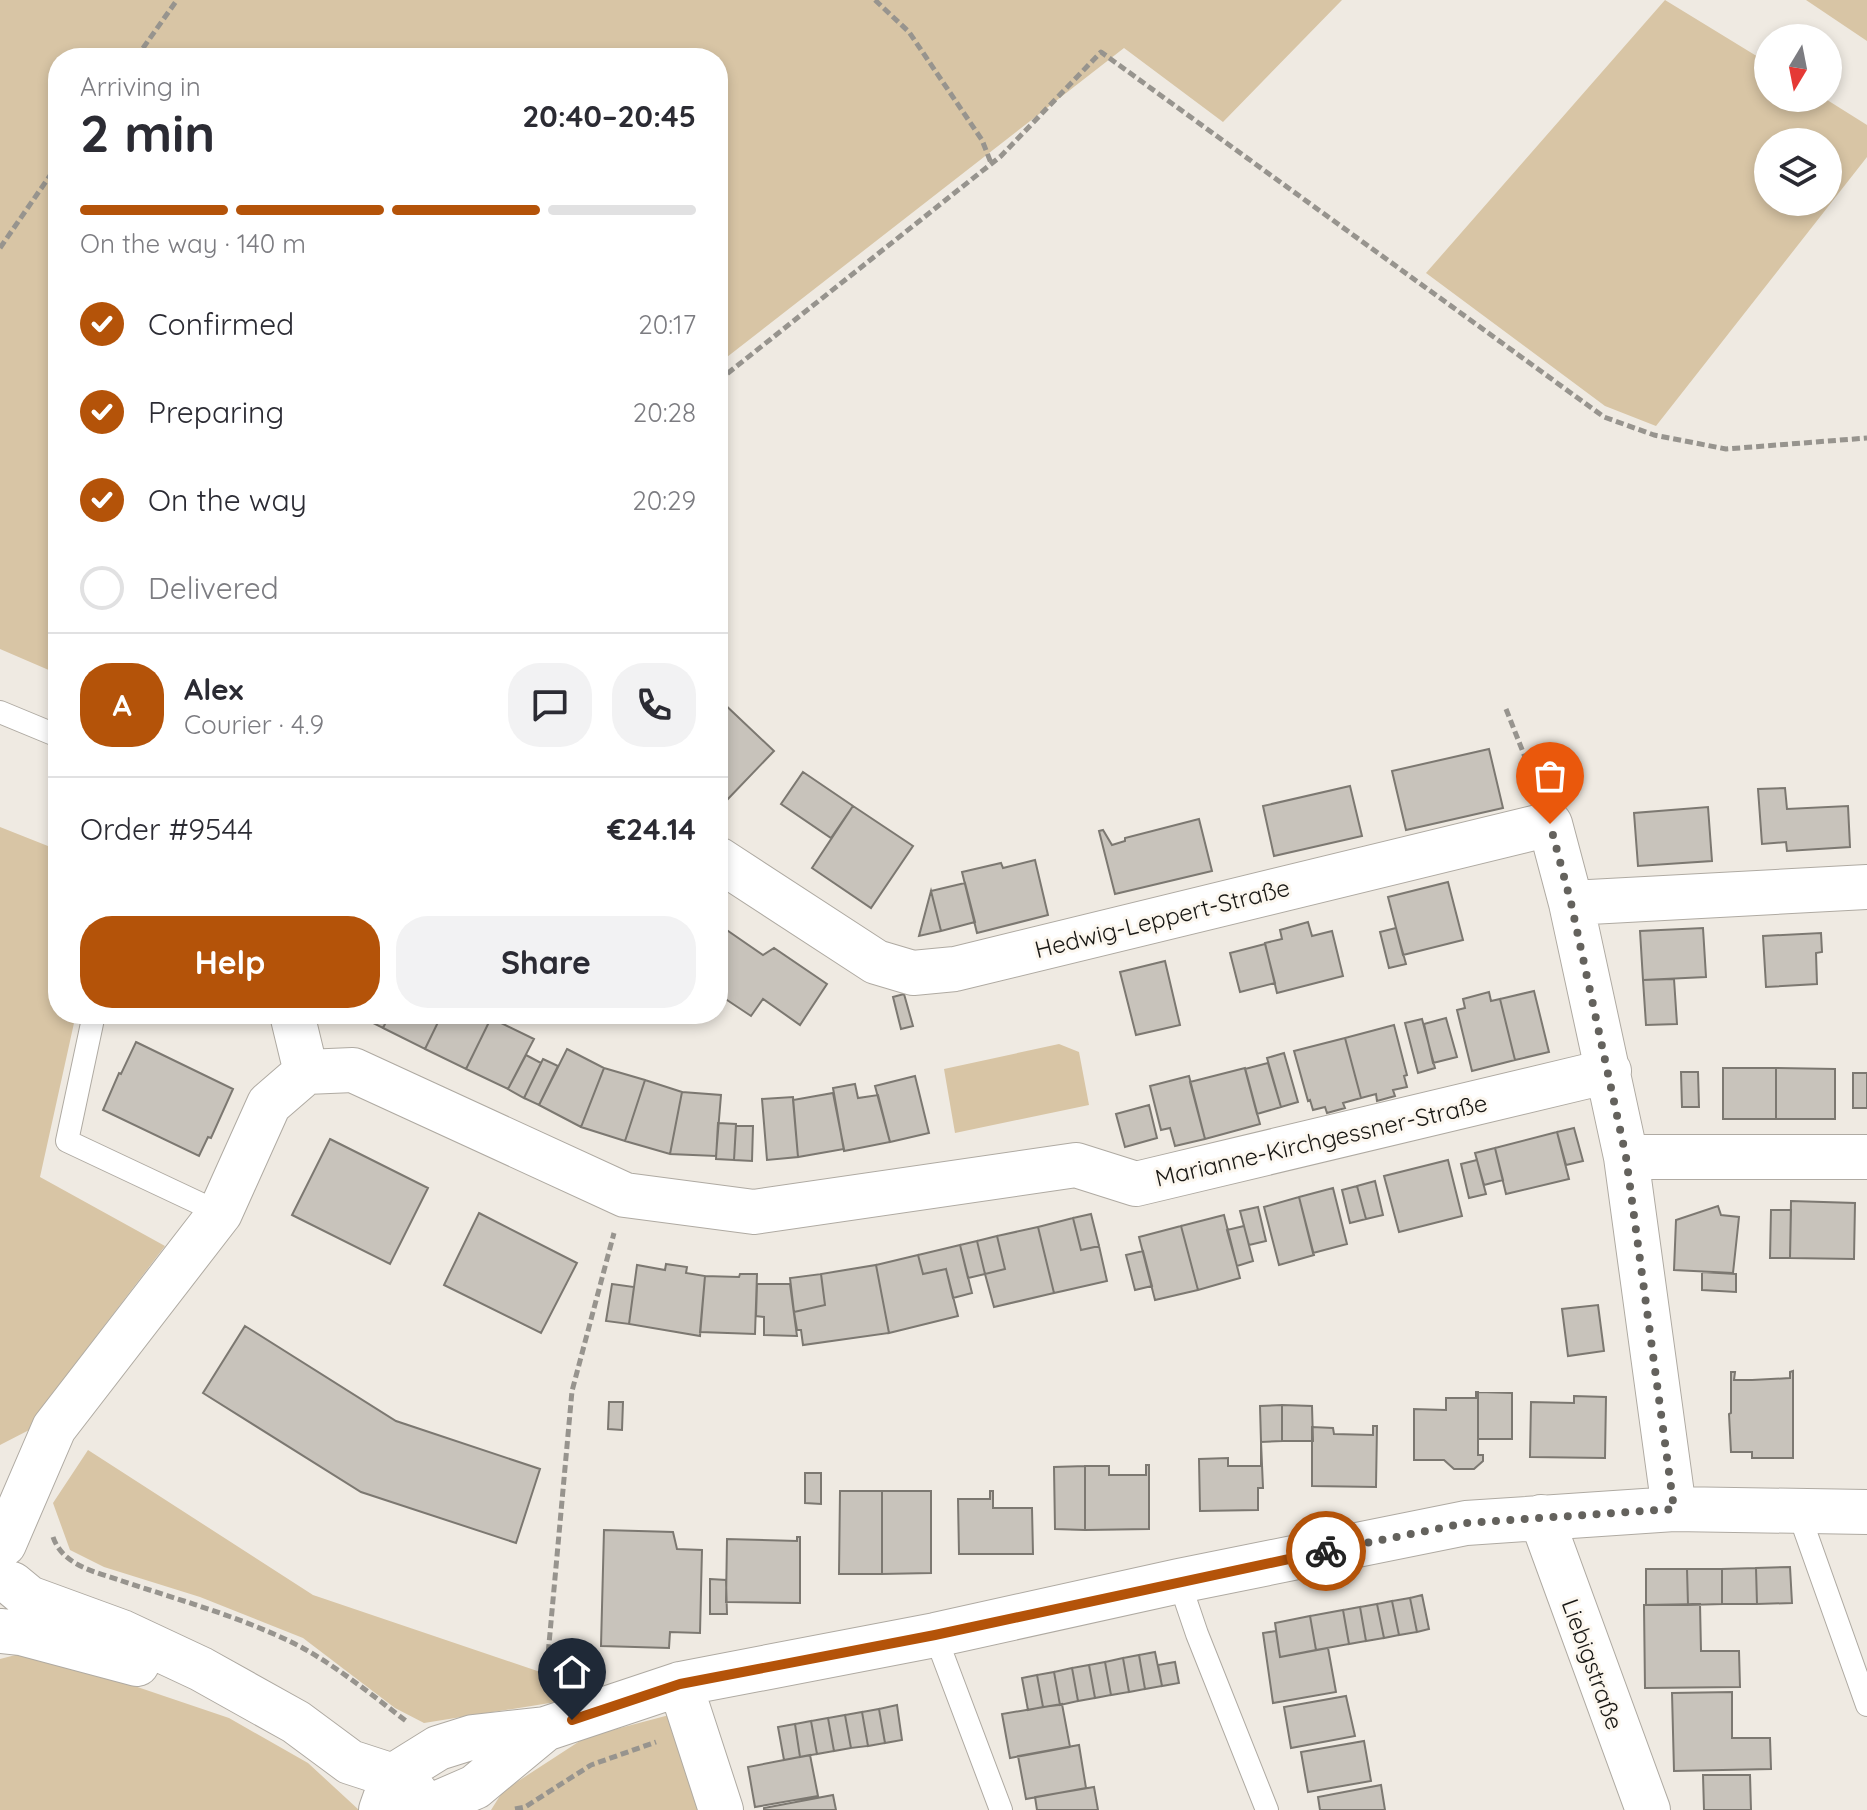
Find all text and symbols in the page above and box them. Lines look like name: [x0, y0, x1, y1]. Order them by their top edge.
north arrow: [1754, 24, 1842, 112]
map controls: [1754, 24, 1842, 216]
text: Arriving in: [80, 70, 201, 103]
text: 20:40–20:45: [522, 97, 696, 135]
text: 2 min: [80, 100, 215, 165]
button: layers: [1754, 128, 1842, 216]
text: On the way · 140 m: [80, 227, 306, 260]
icon: check: [80, 302, 124, 346]
text: Confirmed: [148, 305, 294, 343]
text: 20:17: [638, 308, 696, 341]
icon: check: [80, 390, 124, 434]
text: Preparing: [148, 393, 284, 431]
text: 20:28: [633, 396, 696, 429]
icon: check: [80, 478, 124, 522]
text: On the way: [148, 481, 307, 519]
text: 20:29: [632, 484, 696, 517]
text: Delivered: [148, 569, 279, 607]
button: chat: [508, 663, 592, 747]
button: phone: [612, 663, 696, 747]
text: Alex: [184, 670, 243, 708]
text: A: [112, 686, 132, 724]
text: Courier · 4.9: [184, 708, 324, 741]
pin: [1516, 742, 1584, 824]
icon: bag: [1528, 754, 1572, 798]
text: Order #9544: [80, 810, 253, 848]
text: €24.14: [607, 810, 696, 848]
street label: Hedwig-Leppert-Straße: [1031, 872, 1293, 964]
button: Help: [80, 916, 380, 1008]
button: Share: [396, 916, 696, 1008]
street label: Marianne-Kirchgessner-Straße: [1152, 1087, 1490, 1193]
courier: [1286, 1511, 1366, 1591]
icon: bike: [1304, 1529, 1348, 1573]
street label: Liebigstraße: [1555, 1595, 1631, 1733]
pin: [538, 1638, 606, 1720]
icon: home: [550, 1650, 594, 1694]

